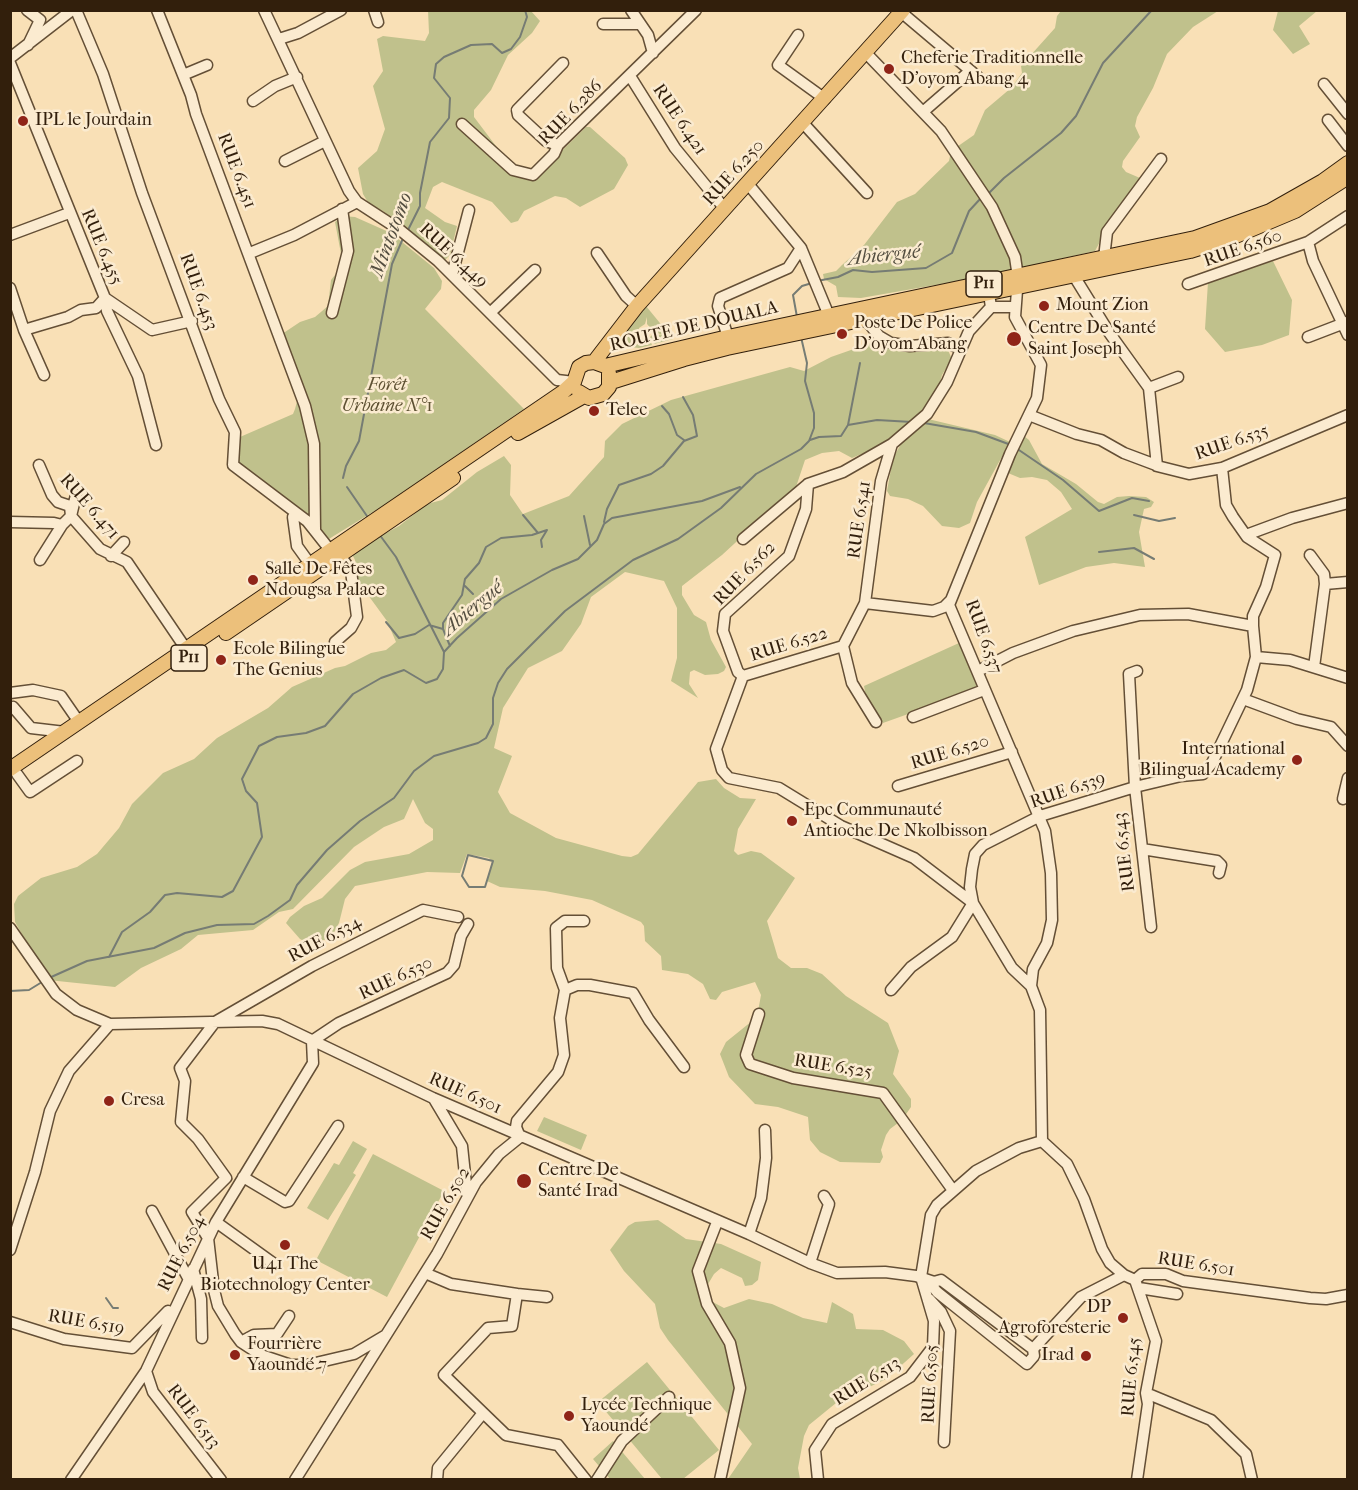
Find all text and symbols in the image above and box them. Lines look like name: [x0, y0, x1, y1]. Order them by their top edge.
place label: Cheferie Traditionnelle D'oyom Abang 4: [901, 48, 1083, 90]
marker: Cheferie Traditionnelle D'oyom Abang 4: [882, 62, 896, 76]
street label: RUE 6.286: [535, 76, 607, 150]
street label: RUE 6.421: [647, 80, 711, 160]
place label: IPL le Jourdain: [35, 110, 152, 132]
marker: IPL le Jourdain: [16, 114, 30, 128]
street label: RUE 6.451: [212, 130, 260, 212]
street label: RUE 6.250: [699, 136, 769, 210]
water label: Mintotomo: [366, 190, 418, 280]
street label: RUE 6.455: [75, 206, 127, 288]
street label: RUE 6.449: [414, 219, 492, 293]
street label: RUE 6.560: [1201, 226, 1285, 272]
water label: Abiergué: [847, 240, 921, 272]
street label: RUE 6.453: [174, 251, 222, 333]
road number: P11: [966, 271, 1002, 297]
place label: Mount Zion: [1056, 295, 1149, 317]
street label: ROUTE DE DOUALA: [608, 297, 780, 357]
marker: Mount Zion: [1037, 299, 1051, 313]
place label: Poste De Police D'oyom Abang: [854, 313, 972, 356]
place label: Centre De Santé Saint Joseph: [1028, 318, 1156, 360]
marker: Poste De Police D'oyom Abang: [835, 327, 849, 341]
marker: Centre De Santé Saint Joseph: [1005, 330, 1023, 348]
park label: Forêt Urbaine N°1: [341, 375, 433, 418]
place label: Telec: [606, 400, 647, 422]
marker: Telec: [587, 404, 601, 418]
street label: RUE 6.535: [1192, 420, 1272, 466]
street label: RUE 6.471: [55, 470, 123, 544]
street label: RUE 6.541: [844, 480, 876, 560]
street label: RUE 6.562: [709, 538, 781, 610]
place label: Salle De Fêtes Ndougsa Palace: [265, 559, 385, 602]
marker: Salle De Fêtes Ndougsa Palace: [246, 573, 260, 587]
water label: Abiergué: [437, 576, 509, 642]
street label: RUE 6.537: [960, 597, 1006, 677]
street label: RUE 6.522: [748, 623, 830, 667]
place label: Ecole Bilingue The Genius: [233, 639, 345, 682]
road number: P11: [171, 645, 207, 671]
marker: Ecole Bilingue The Genius: [214, 653, 228, 667]
street label: RUE 6.520: [908, 731, 992, 775]
place label: International Bilingual Academy: [1139, 739, 1285, 782]
marker: International Bilingual Academy: [1290, 753, 1304, 767]
street label: RUE 6.539: [1027, 768, 1109, 814]
place label: Epc Communauté Antioche De Nkolbisson: [804, 800, 988, 842]
street label: RUE 6.543: [1109, 811, 1141, 893]
marker: Epc Communauté Antioche De Nkolbisson: [785, 814, 799, 828]
street label: RUE 6.534: [285, 912, 365, 968]
street label: RUE 6.530: [356, 953, 436, 1005]
street label: RUE 6.525: [793, 1050, 873, 1084]
street label: RUE 6.501: [425, 1068, 505, 1120]
place label: Cresa: [121, 1090, 164, 1112]
marker: Cresa: [102, 1094, 116, 1108]
place label: Centre De Santé Irad: [538, 1160, 619, 1202]
street label: RUE 6.502: [416, 1164, 476, 1244]
marker: Centre De Santé Irad: [515, 1172, 533, 1190]
street label: RUE 6.504: [154, 1213, 210, 1295]
marker: U41 The Biotechnology Center: [278, 1238, 292, 1252]
street label: RUE 6.501: [1156, 1248, 1236, 1282]
place label: U41 The Biotechnology Center: [200, 1254, 370, 1296]
place label: DP Agroforesterie: [998, 1297, 1111, 1340]
street label: RUE 6.519: [46, 1306, 126, 1340]
marker: DP Agroforesterie: [1116, 1311, 1130, 1325]
place label: Fourrière Yaoundé 7: [247, 1334, 327, 1376]
street label: RUE 6.545: [1118, 1336, 1146, 1418]
street label: RUE 6.505: [918, 1344, 944, 1424]
place label: Irad: [1041, 1345, 1074, 1367]
marker: Fourrière Yaoundé 7: [228, 1348, 242, 1362]
marker: Irad: [1079, 1349, 1093, 1363]
street label: RUE 6.513: [829, 1353, 905, 1411]
street label: RUE 6.513: [162, 1380, 224, 1454]
place label: Lycée Technique Yaoundé: [581, 1395, 712, 1438]
marker: Lycée Technique Yaoundé: [562, 1409, 576, 1423]

